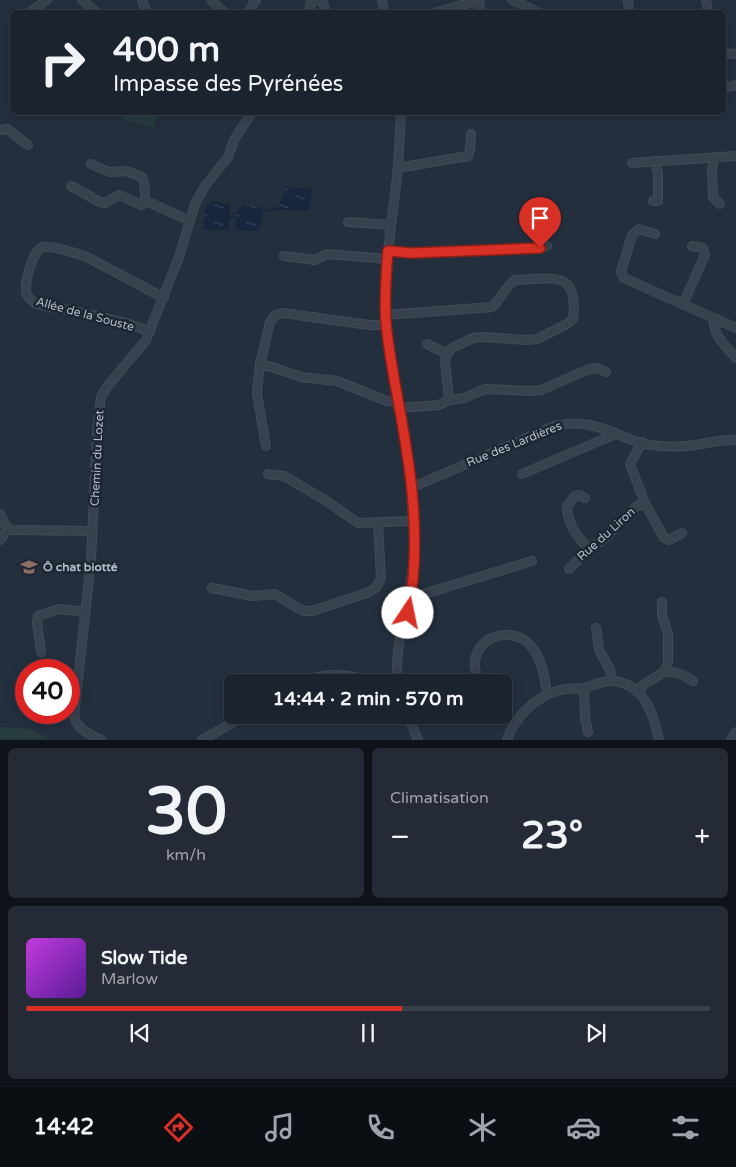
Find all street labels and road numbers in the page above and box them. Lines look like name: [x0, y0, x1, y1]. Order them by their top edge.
street label: Allée de la Souste: [34, 294, 136, 334]
street label: Chemin du Lozet: [87, 409, 107, 507]
street label: Rue des Lardières: [464, 418, 564, 469]
street label: Rue du Liron: [574, 504, 638, 564]

